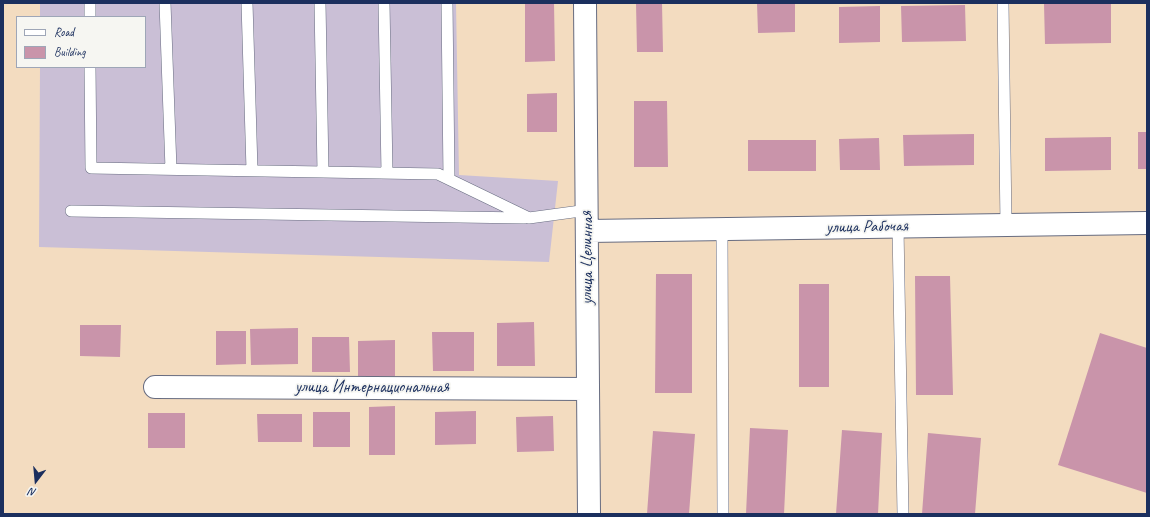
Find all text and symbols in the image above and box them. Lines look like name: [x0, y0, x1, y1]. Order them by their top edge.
legend: [16, 16, 146, 68]
text: Road: [54, 24, 74, 40]
text: Building: [54, 44, 86, 60]
street label: улица Целинная: [578, 211, 598, 305]
street label: улица Рабочая: [826, 216, 908, 238]
street label: улица Интернациональная: [295, 378, 449, 398]
north arrow: [16, 461, 56, 501]
text: N: [27, 485, 38, 500]

